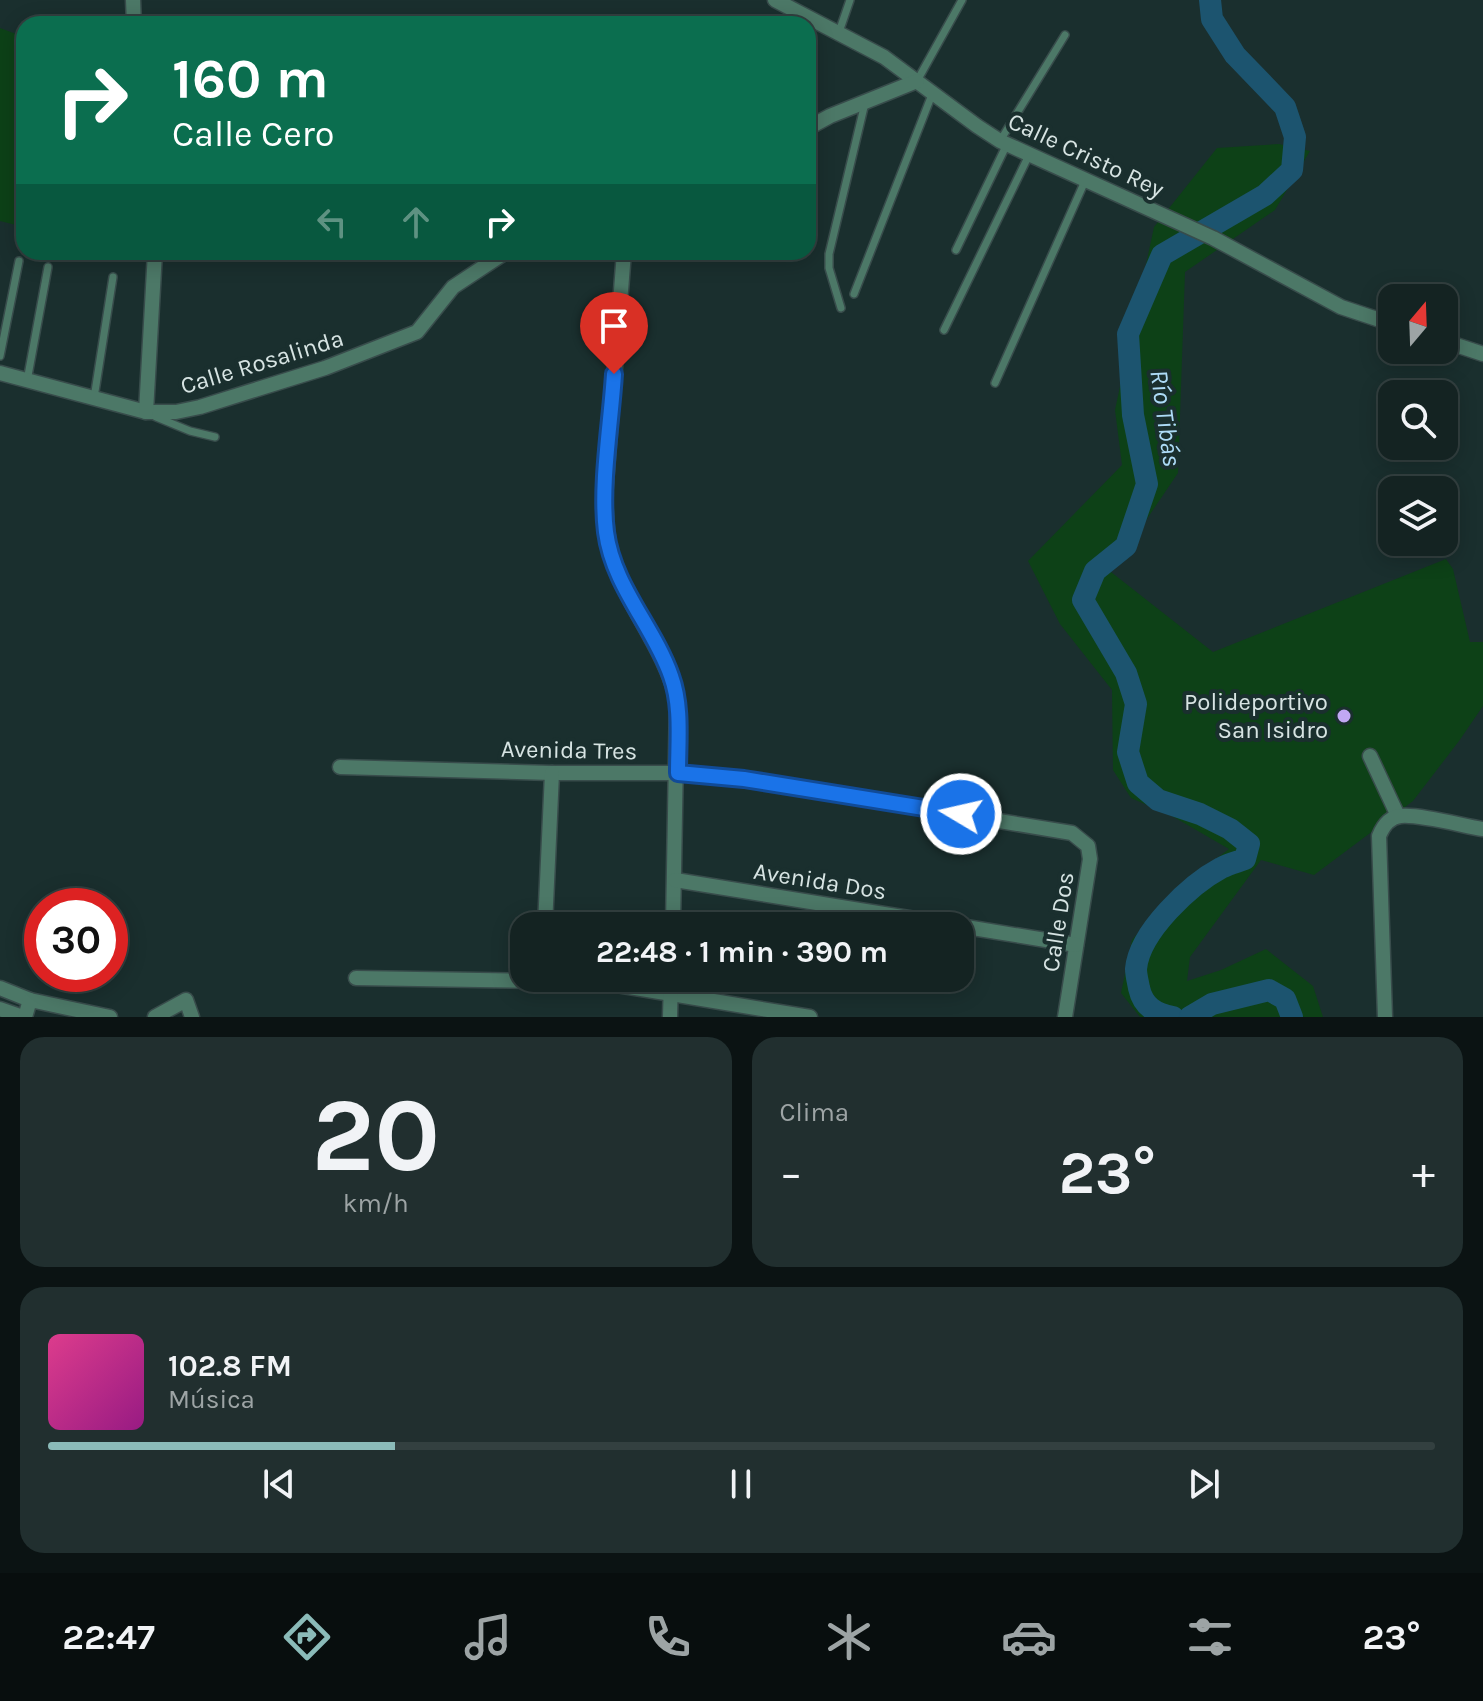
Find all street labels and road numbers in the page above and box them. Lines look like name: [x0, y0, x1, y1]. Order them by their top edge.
street label: Calle Cristo Rey: [1004, 107, 1168, 203]
street label: Calle Rosalinda: [177, 324, 347, 400]
street label: Avenida Tres: [501, 735, 637, 765]
street label: Avenida Dos: [752, 857, 888, 905]
street label: Calle Dos: [1036, 870, 1080, 974]

